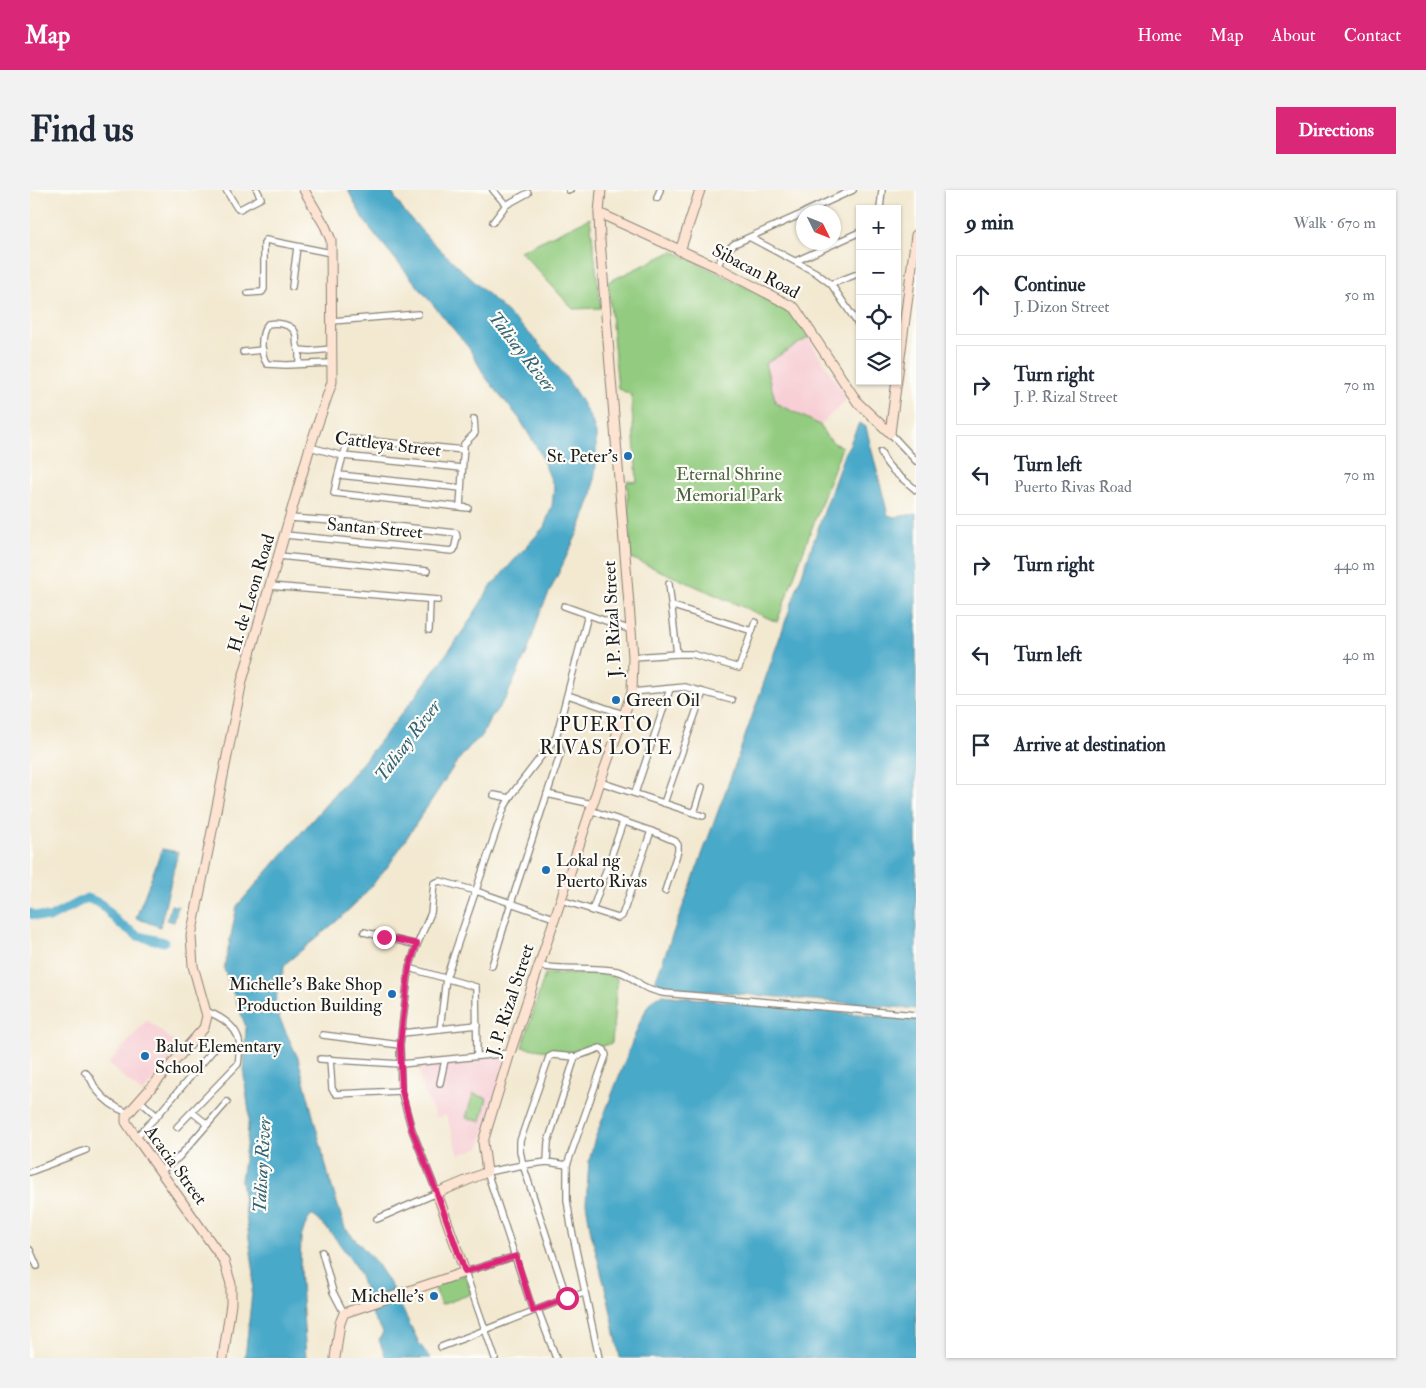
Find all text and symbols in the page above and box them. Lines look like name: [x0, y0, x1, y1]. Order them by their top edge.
text: Map: [25, 20, 70, 51]
text: Home: [1137, 24, 1182, 47]
text: Map: [1210, 24, 1244, 47]
text: About: [1272, 24, 1316, 47]
text: Contact: [1344, 24, 1401, 47]
button: Directions: [1276, 107, 1396, 154]
text: Find us: [30, 108, 134, 152]
north arrow: [796, 205, 841, 250]
map controls: [856, 205, 901, 385]
button: +: [856, 205, 901, 250]
text: 9 min: [966, 209, 1014, 236]
text: Walk · 670 m: [1294, 213, 1376, 233]
street label: Sibacan Road: [708, 239, 804, 304]
button: −: [856, 250, 901, 295]
text: Continue: [1014, 273, 1085, 297]
icon: ahead: [967, 281, 995, 309]
text: 50 m: [1344, 285, 1375, 305]
button: locate: [856, 295, 901, 340]
text: J. Dizon Street: [1014, 297, 1110, 317]
water label: Talisay River: [483, 307, 562, 397]
button: layers: [856, 340, 901, 385]
text: Turn right: [1014, 363, 1094, 387]
icon: right: [967, 371, 995, 399]
text: 70 m: [1344, 375, 1375, 395]
text: J. P. Rizal Street: [1014, 387, 1118, 407]
street label: Cattleya Street: [334, 427, 442, 462]
place label: St. Peter's: [547, 445, 618, 468]
marker: St. Peter's: [622, 450, 634, 462]
text: Turn left: [1014, 453, 1082, 477]
icon: left: [967, 461, 995, 489]
park label: Eternal Shrine Memorial Park: [675, 463, 783, 507]
text: 70 m: [1344, 465, 1375, 485]
text: Puerto Rivas Road: [1014, 477, 1132, 497]
street label: Santan Street: [326, 513, 424, 544]
street label: H. de Leon Road: [223, 531, 280, 655]
icon: right: [967, 551, 995, 579]
text: Turn right: [1014, 553, 1094, 577]
text: 440 m: [1334, 555, 1375, 575]
street label: J. P. Rizal Street: [598, 560, 627, 679]
icon: left: [967, 641, 995, 669]
text: Turn left: [1014, 643, 1082, 667]
text: 40 m: [1342, 645, 1375, 665]
place label: Green Oil: [626, 689, 700, 712]
water label: Talisay River: [369, 694, 447, 786]
marker: Green Oil: [610, 694, 622, 706]
district label: PUERTO RIVAS LOTE: [539, 712, 673, 760]
icon: arrive: [967, 731, 995, 759]
text: Arrive at destination: [1014, 733, 1166, 757]
place label: Lokal ng Puerto Rivas: [556, 849, 647, 893]
marker: Lokal ng Puerto Rivas: [540, 864, 552, 876]
route end: [373, 926, 396, 949]
street label: J. P. Rizal Street: [481, 941, 539, 1060]
place label: Michelle's Bake Shop Production Building: [229, 973, 383, 1017]
marker: Michelle's Bake Shop Production Building: [386, 988, 398, 1000]
place label: Balut Elementary School: [155, 1035, 282, 1079]
marker: Balut Elementary School: [139, 1050, 151, 1062]
water label: Talisay River: [248, 1116, 277, 1213]
street label: Acacia Street: [138, 1120, 212, 1210]
place label: Michelle's: [351, 1285, 424, 1308]
route start: [556, 1287, 579, 1310]
marker: Michelle's: [428, 1290, 440, 1302]

